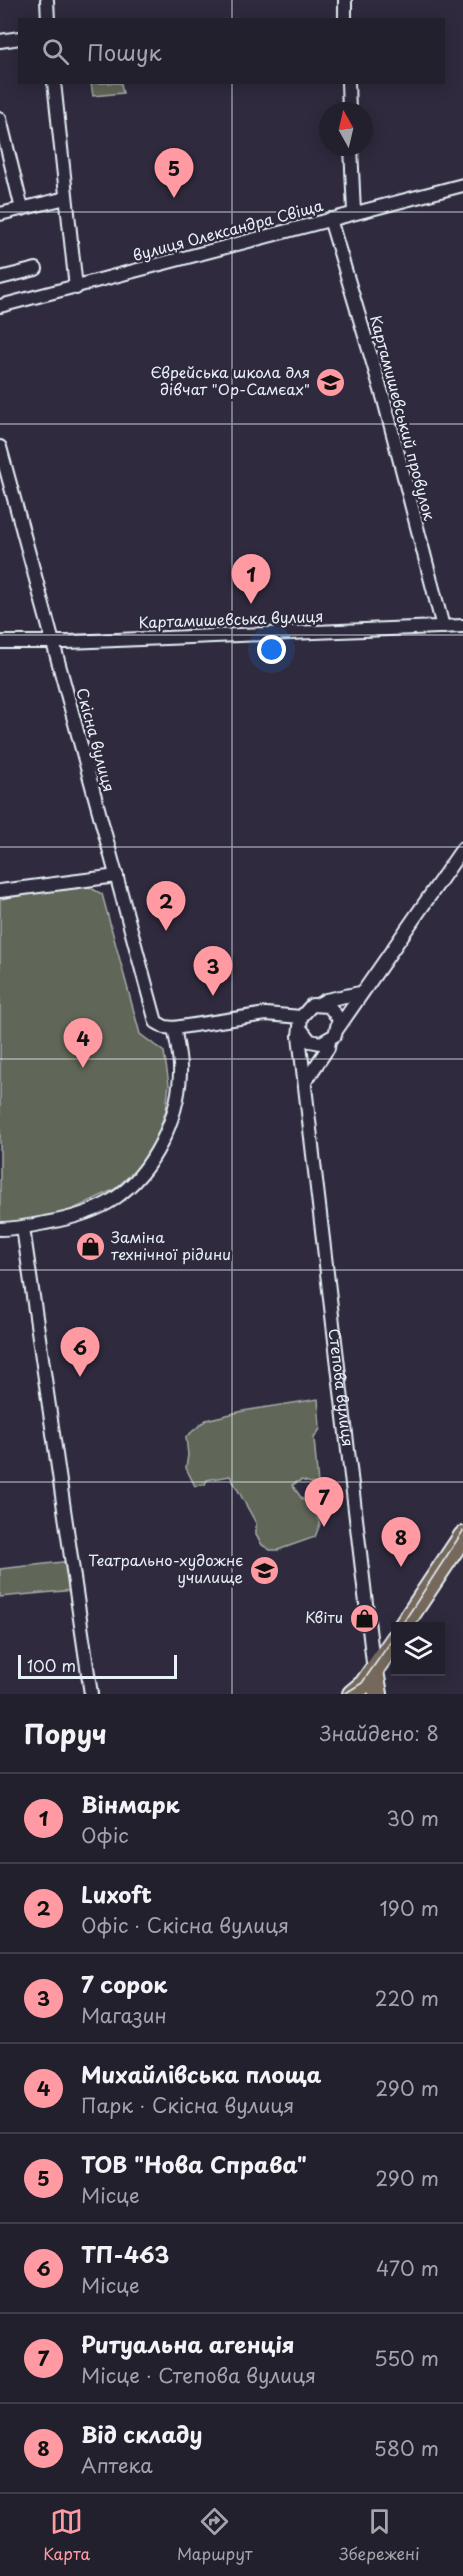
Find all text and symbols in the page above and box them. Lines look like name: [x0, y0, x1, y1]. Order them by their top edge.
search box: [18, 18, 445, 84]
icon: search: [39, 35, 72, 68]
text: Пошук: [87, 35, 162, 68]
north arrow: [319, 102, 373, 156]
pin: 5: [154, 148, 194, 198]
street label: вулиця Олександра Свіща: [130, 193, 326, 266]
street label: Картамишевський провулок: [365, 313, 442, 523]
place label: Єврейська школа для дівчат "Ор-Самєах": [151, 360, 310, 400]
school or university icon: Єврейська школа для дівчат "Ор-Самєах": [315, 366, 347, 398]
pin: 1: [232, 554, 270, 604]
street label: Картамишевська вулиця: [138, 604, 324, 633]
your location: [257, 635, 286, 664]
street label: Cкісна вулиця: [72, 685, 121, 794]
pin: 2: [146, 882, 186, 931]
pin: 3: [194, 946, 232, 996]
pin: 4: [64, 1018, 103, 1068]
place label: Заміна технічної рідини: [111, 1225, 231, 1265]
shop icon: Заміна технічної рідини: [74, 1231, 106, 1263]
street label: Степова вулиця: [324, 1327, 360, 1448]
pin: 6: [60, 1328, 100, 1377]
pin: 7: [304, 1478, 344, 1527]
pin: 8: [382, 1518, 420, 1567]
place label: Театрально-художнє училище: [88, 1548, 243, 1588]
school or university icon: Театрально-художнє училище: [248, 1554, 280, 1586]
shop icon: Квіти: [348, 1602, 380, 1634]
place label: Квіти: [305, 1605, 343, 1628]
map controls: [391, 1622, 445, 1676]
button: layers: [391, 1622, 445, 1676]
scale bar: [18, 1652, 177, 1680]
text: 100 m: [27, 1653, 76, 1677]
text: Поруч: [24, 1714, 107, 1753]
text: Знайдено: 8: [320, 1718, 439, 1748]
text: Вінмарк: [81, 1787, 179, 1820]
text: 1: [39, 1803, 48, 1833]
text: 30 m: [386, 1803, 439, 1833]
text: Офіс: [81, 1820, 129, 1850]
text: Luxoft: [81, 1877, 152, 1910]
text: 2: [36, 1893, 51, 1923]
text: 190 m: [380, 1893, 439, 1923]
text: Офіс · Cкісна вулиця: [81, 1910, 289, 1940]
text: 7 сорок: [81, 1967, 167, 2000]
text: 3: [37, 1983, 50, 2013]
text: 220 m: [375, 1983, 439, 2013]
text: Магазин: [81, 2000, 167, 2030]
text: Михайлівська площа: [81, 2057, 321, 2090]
text: 4: [37, 2073, 50, 2103]
text: 290 m: [375, 2073, 439, 2103]
text: Парк · Cкісна вулиця: [81, 2090, 294, 2120]
text: ТОВ "Нова Справа": [81, 2147, 307, 2180]
text: 5: [37, 2163, 50, 2193]
text: 290 m: [375, 2163, 439, 2193]
text: Місце: [81, 2180, 140, 2210]
text: ТП-463: [81, 2237, 169, 2270]
text: 6: [36, 2253, 51, 2283]
text: 470 m: [376, 2253, 439, 2283]
text: Місце: [81, 2270, 140, 2300]
text: Ритуальна агенція: [81, 2327, 294, 2360]
text: 7: [38, 2343, 49, 2373]
text: 550 m: [374, 2343, 439, 2373]
text: Місце · Степова вулиця: [81, 2360, 316, 2390]
text: Від складу: [81, 2417, 202, 2450]
text: 8: [37, 2433, 50, 2463]
text: 580 m: [374, 2433, 439, 2463]
text: Аптека: [81, 2450, 153, 2480]
tab: Карта: [43, 2505, 90, 2565]
tab: Маршрут: [177, 2505, 253, 2565]
tab: Збережені: [339, 2505, 420, 2565]

